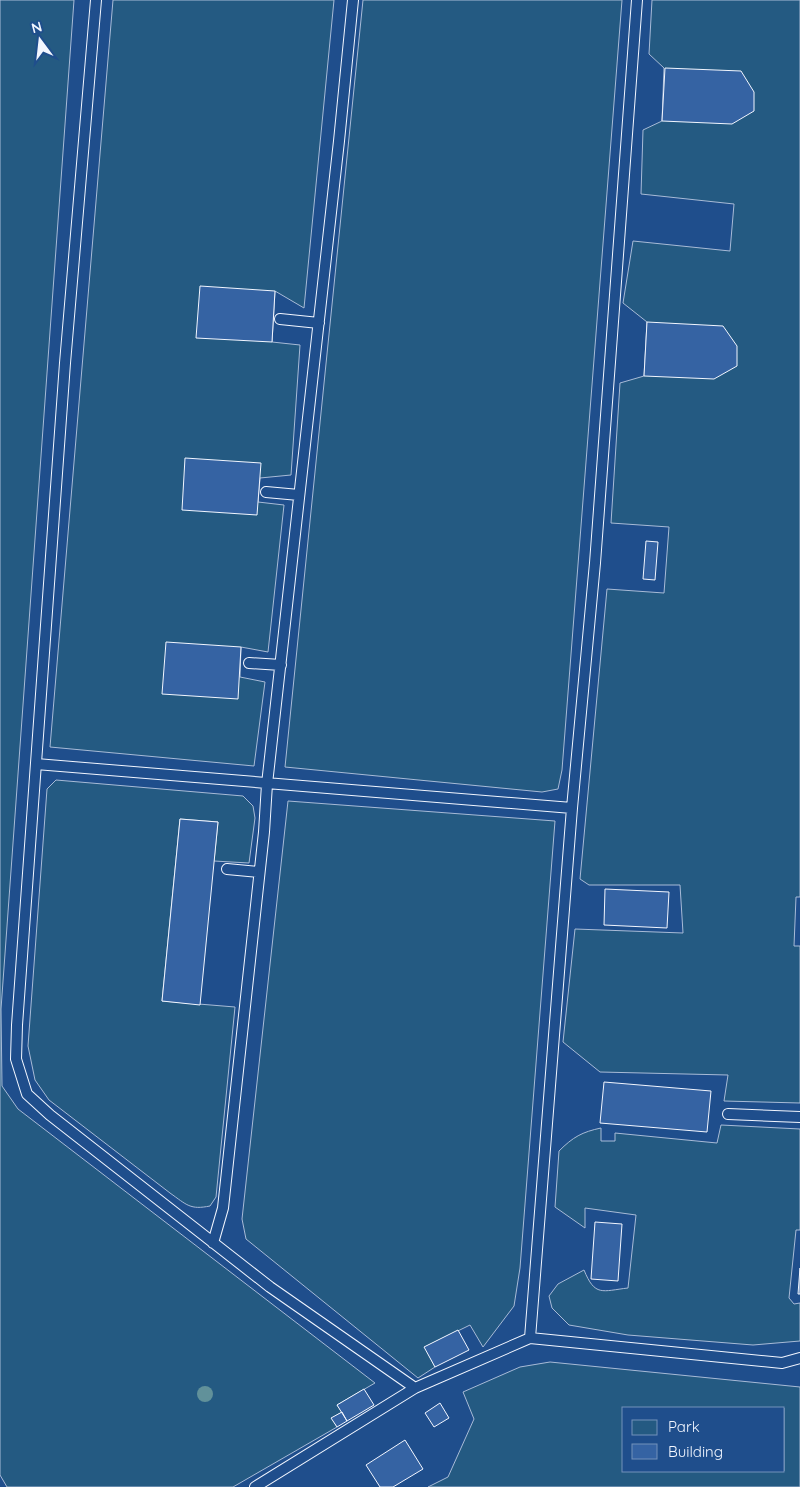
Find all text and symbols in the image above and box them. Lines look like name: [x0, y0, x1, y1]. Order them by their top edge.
north arrow: [15, 15, 65, 65]
text: N: [29, 17, 44, 37]
legend: [622, 1407, 785, 1472]
text: Park: [668, 1417, 700, 1436]
text: Building: [668, 1442, 723, 1461]

